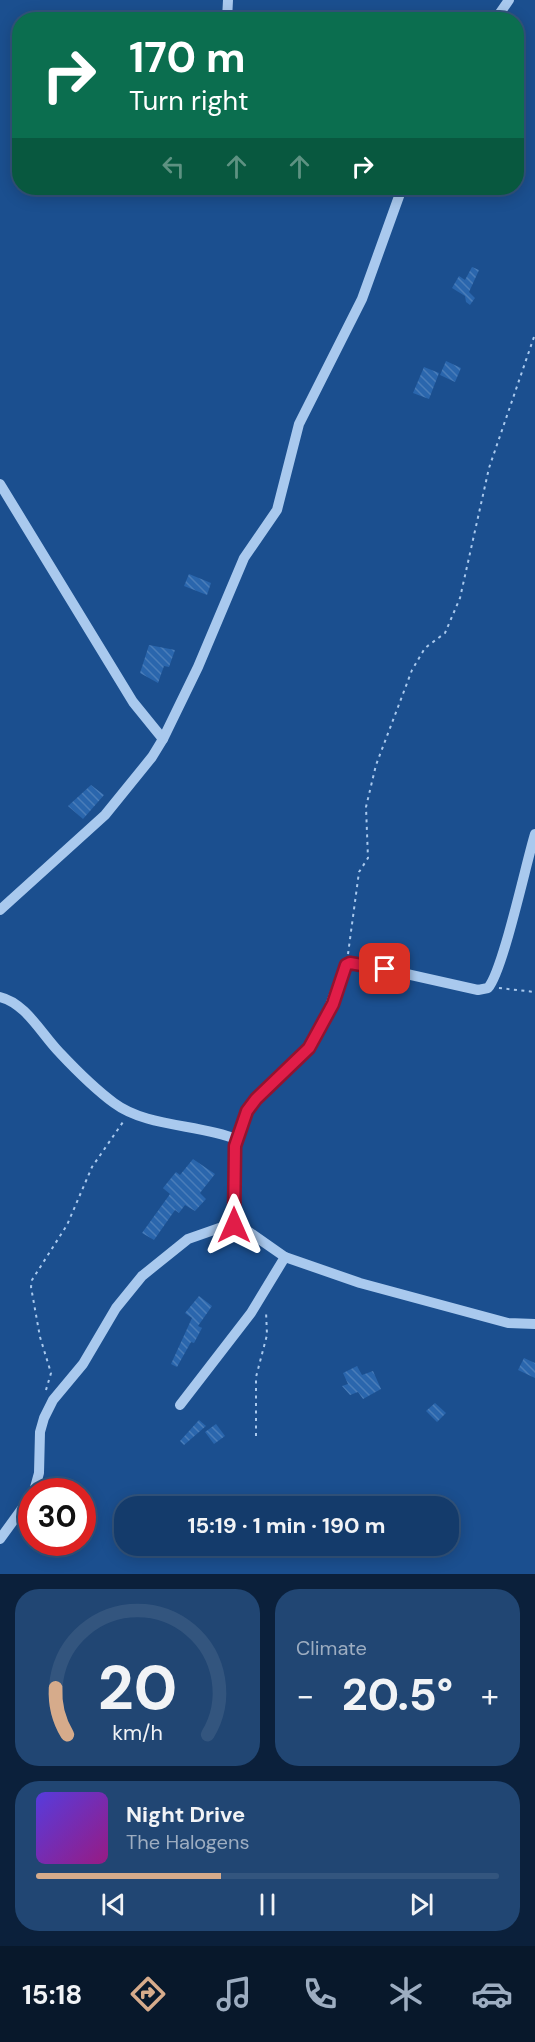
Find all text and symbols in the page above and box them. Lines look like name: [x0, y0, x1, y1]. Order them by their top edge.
text: 170 m: [129, 30, 246, 85]
icon: right: [30, 36, 108, 114]
text: Turn right: [129, 83, 249, 118]
icon: left: [157, 150, 190, 183]
icon: ahead: [220, 150, 253, 183]
icon: ahead: [283, 150, 316, 183]
icon: right: [346, 150, 379, 183]
pin: [359, 943, 410, 994]
icon: arrive: [368, 952, 401, 985]
position arrow: [202, 1193, 266, 1257]
speed limit sign: 30: [18, 1478, 96, 1556]
text: 15:19 · 1 min · 190 m: [188, 1511, 385, 1540]
text: Climate: [296, 1635, 367, 1661]
text: 20: [98, 1647, 177, 1728]
text: 20.5°: [342, 1665, 453, 1724]
text: −: [296, 1674, 314, 1717]
text: +: [481, 1674, 499, 1717]
text: km/h: [112, 1719, 163, 1747]
text: Night Drive: [126, 1800, 245, 1829]
text: The Halogens: [126, 1829, 249, 1855]
icon: previous: [97, 1888, 130, 1921]
icon: pause: [251, 1888, 284, 1921]
icon: next: [405, 1888, 438, 1921]
icon: directions: [127, 1973, 169, 2015]
icon: music: [213, 1973, 255, 2015]
icon: phone: [299, 1973, 341, 2015]
icon: climate: [385, 1973, 427, 2015]
icon: car: [471, 1973, 513, 2015]
text: 15:18: [22, 1977, 82, 2012]

